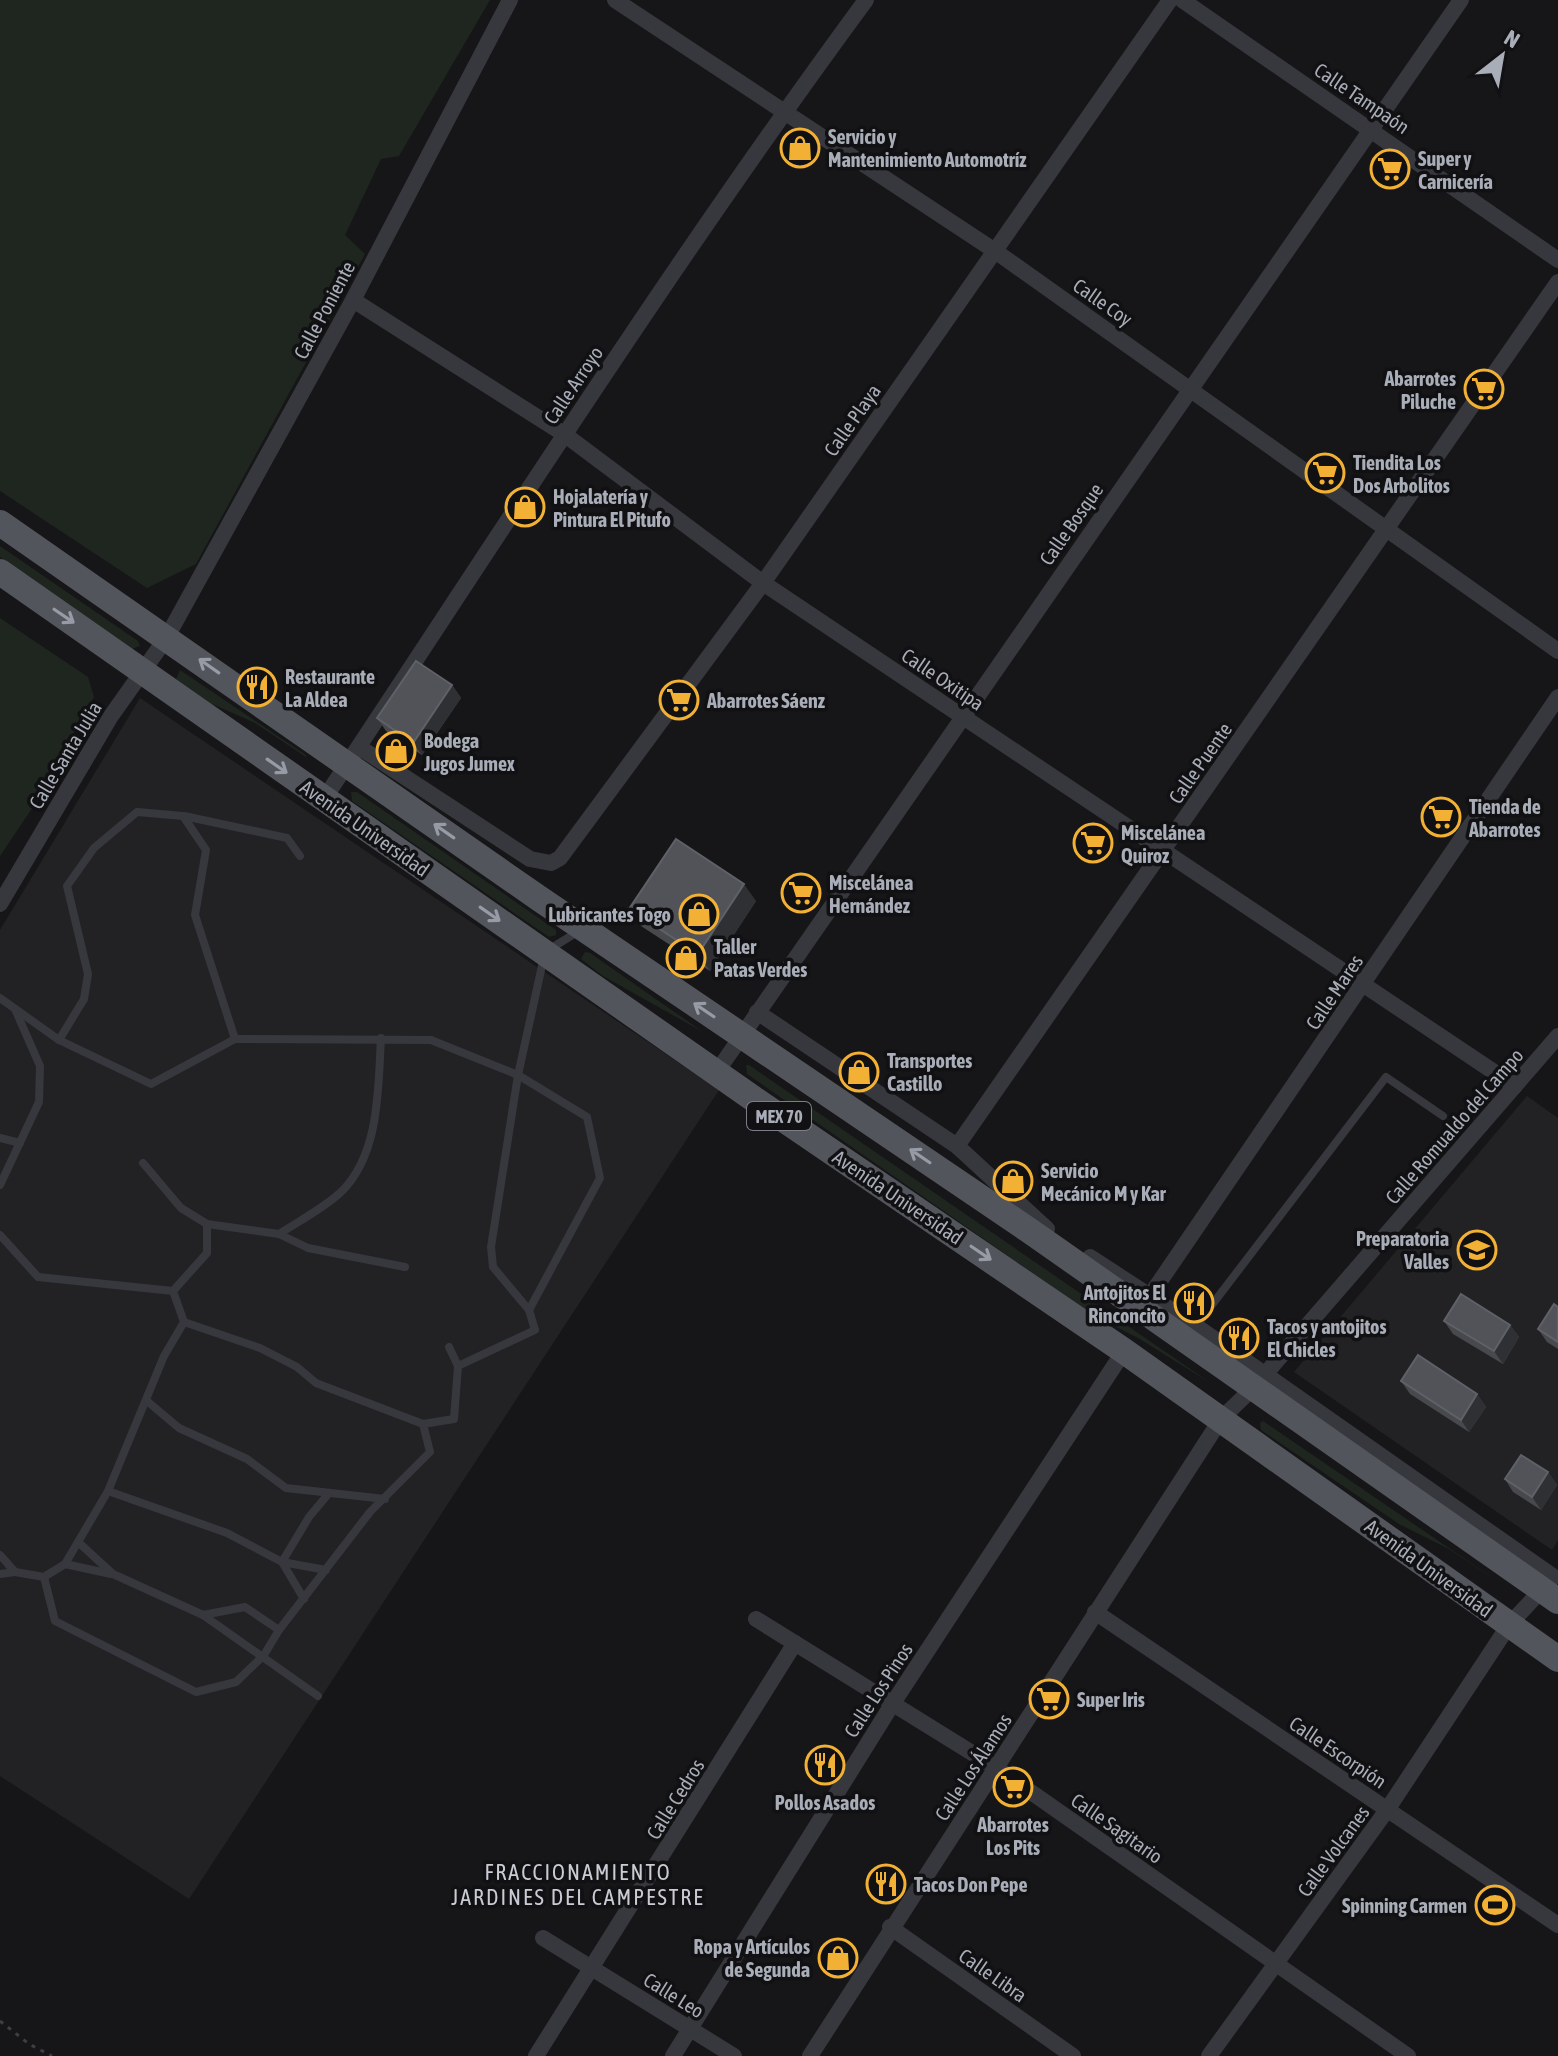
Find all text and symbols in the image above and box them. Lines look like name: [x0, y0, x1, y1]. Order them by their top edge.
north arrow: [1462, 16, 1542, 96]
text: N: [1500, 24, 1525, 53]
street label: Calle Tampaón: [1310, 58, 1414, 138]
place label: Servicio y Mantenimiento Automotríz: [828, 125, 1027, 171]
shop icon: Servicio y Mantenimiento Automotríz: [779, 127, 821, 169]
place label: Super y Carnicería: [1418, 147, 1493, 193]
supermarket icon: Super y Carnicería: [1369, 148, 1411, 190]
street label: Calle Poniente: [289, 257, 359, 363]
street label: Calle Coy: [1069, 273, 1137, 331]
street label: Calle Arroyo: [539, 342, 607, 428]
place label: Abarrotes Piluche: [1384, 367, 1456, 413]
supermarket icon: Abarrotes Piluche: [1463, 368, 1505, 410]
street label: Calle Playa: [819, 380, 885, 460]
place label: Tiendita Los Dos Arbolitos: [1353, 451, 1450, 497]
supermarket icon: Tiendita Los Dos Arbolitos: [1304, 452, 1346, 494]
street label: Calle Bosque: [1034, 479, 1108, 569]
place label: Hojalatería y Pintura El Pitufo: [553, 485, 671, 531]
shop icon: Hojalatería y Pintura El Pitufo: [504, 486, 546, 528]
one-way arrow: [53, 608, 75, 624]
street label: Calle Oxitipa: [898, 643, 988, 715]
one-way arrow: [198, 658, 220, 674]
place label: Restaurante La Aldea: [285, 665, 375, 711]
restaurant icon: Restaurante La Aldea: [236, 666, 278, 708]
supermarket icon: Abarrotes Sáenz: [658, 679, 700, 721]
place label: Abarrotes Sáenz: [706, 689, 826, 712]
street label: Calle Santa Julia: [24, 697, 106, 813]
street label: Calle Puente: [1164, 718, 1236, 808]
place label: Bodega Jugos Jumex: [423, 729, 515, 775]
shop icon: Bodega Jugos Jumex: [375, 730, 417, 772]
one-way arrow: [266, 757, 287, 774]
street label: Avenida Universidad: [296, 775, 434, 881]
place label: Tienda de Abarrotes: [1468, 795, 1541, 841]
supermarket icon: Tienda de Abarrotes: [1420, 796, 1462, 838]
place label: Miscelánea Quiroz: [1121, 821, 1205, 867]
supermarket icon: Miscelánea Quiroz: [1072, 822, 1114, 864]
one-way arrow: [434, 823, 456, 839]
place label: Miscelánea Hernández: [829, 871, 913, 917]
supermarket icon: Miscelánea Hernández: [780, 872, 822, 914]
shop icon: Lubricantes Togo: [678, 893, 720, 935]
place label: Lubricantes Togo: [548, 903, 671, 926]
one-way arrow: [479, 906, 501, 922]
place label: Taller Patas Verdes: [714, 935, 807, 981]
shop icon: Taller Patas Verdes: [665, 937, 707, 979]
street label: Calle Mares: [1301, 950, 1367, 1034]
one-way arrow: [694, 1002, 716, 1018]
street label: Calle Romualdo del Campo: [1380, 1044, 1528, 1208]
place label: Transportes Castillo: [887, 1049, 972, 1095]
shop icon: Transportes Castillo: [838, 1051, 880, 1093]
road number: MEX 70: [747, 1102, 811, 1130]
street label: Avenida Universidad: [829, 1145, 967, 1249]
one-way arrow: [909, 1148, 931, 1164]
place label: Servicio Mecánico M y Kar: [1041, 1159, 1167, 1205]
shop icon: Servicio Mecánico M y Kar: [992, 1160, 1034, 1202]
place label: Preparatoria Valles: [1356, 1227, 1449, 1273]
school or university icon: Preparatoria Valles: [1456, 1229, 1498, 1271]
one-way arrow: [969, 1245, 992, 1261]
place label: Antojitos El Rinconcito: [1083, 1281, 1167, 1327]
restaurant icon: Antojitos El Rinconcito: [1173, 1282, 1215, 1324]
place label: Tacos y antojitos El Chicles: [1267, 1315, 1386, 1361]
restaurant icon: Tacos y antojitos El Chicles: [1218, 1317, 1260, 1359]
street label: Avenida Universidad: [1361, 1514, 1497, 1622]
street label: Calle Los Pinos: [839, 1639, 917, 1741]
supermarket icon: Super Iris: [1028, 1678, 1070, 1720]
place label: Super Iris: [1077, 1688, 1145, 1711]
street label: Calle Los Álamos: [930, 1709, 1016, 1825]
street label: Calle Escorpión: [1285, 1711, 1391, 1793]
restaurant icon: Pollos Asados: [804, 1744, 846, 1786]
street label: Calle Cedros: [641, 1755, 709, 1843]
supermarket icon: Abarrotes Los Pits: [992, 1766, 1034, 1808]
street label: Calle Sagitario: [1067, 1788, 1167, 1868]
place label: Pollos Asados: [775, 1791, 875, 1814]
street label: Calle Volcanes: [1292, 1801, 1374, 1901]
place label: Abarrotes Los Pits: [976, 1813, 1049, 1859]
district label: FRACCIONAMIENTO JARDINES DEL CAMPESTRE: [451, 1859, 705, 1910]
restaurant icon: Tacos Don Pepe: [865, 1863, 907, 1905]
place label: Tacos Don Pepe: [914, 1873, 1028, 1896]
sports icon: Spinning Carmen: [1474, 1884, 1516, 1926]
place label: Spinning Carmen: [1342, 1894, 1467, 1917]
place label: Ropa y Artículos de Segunda: [694, 1935, 810, 1981]
shop icon: Ropa y Artículos de Segunda: [817, 1937, 859, 1979]
street label: Calle Libra: [955, 1943, 1031, 2007]
street label: Calle Leo: [640, 1968, 708, 2022]

